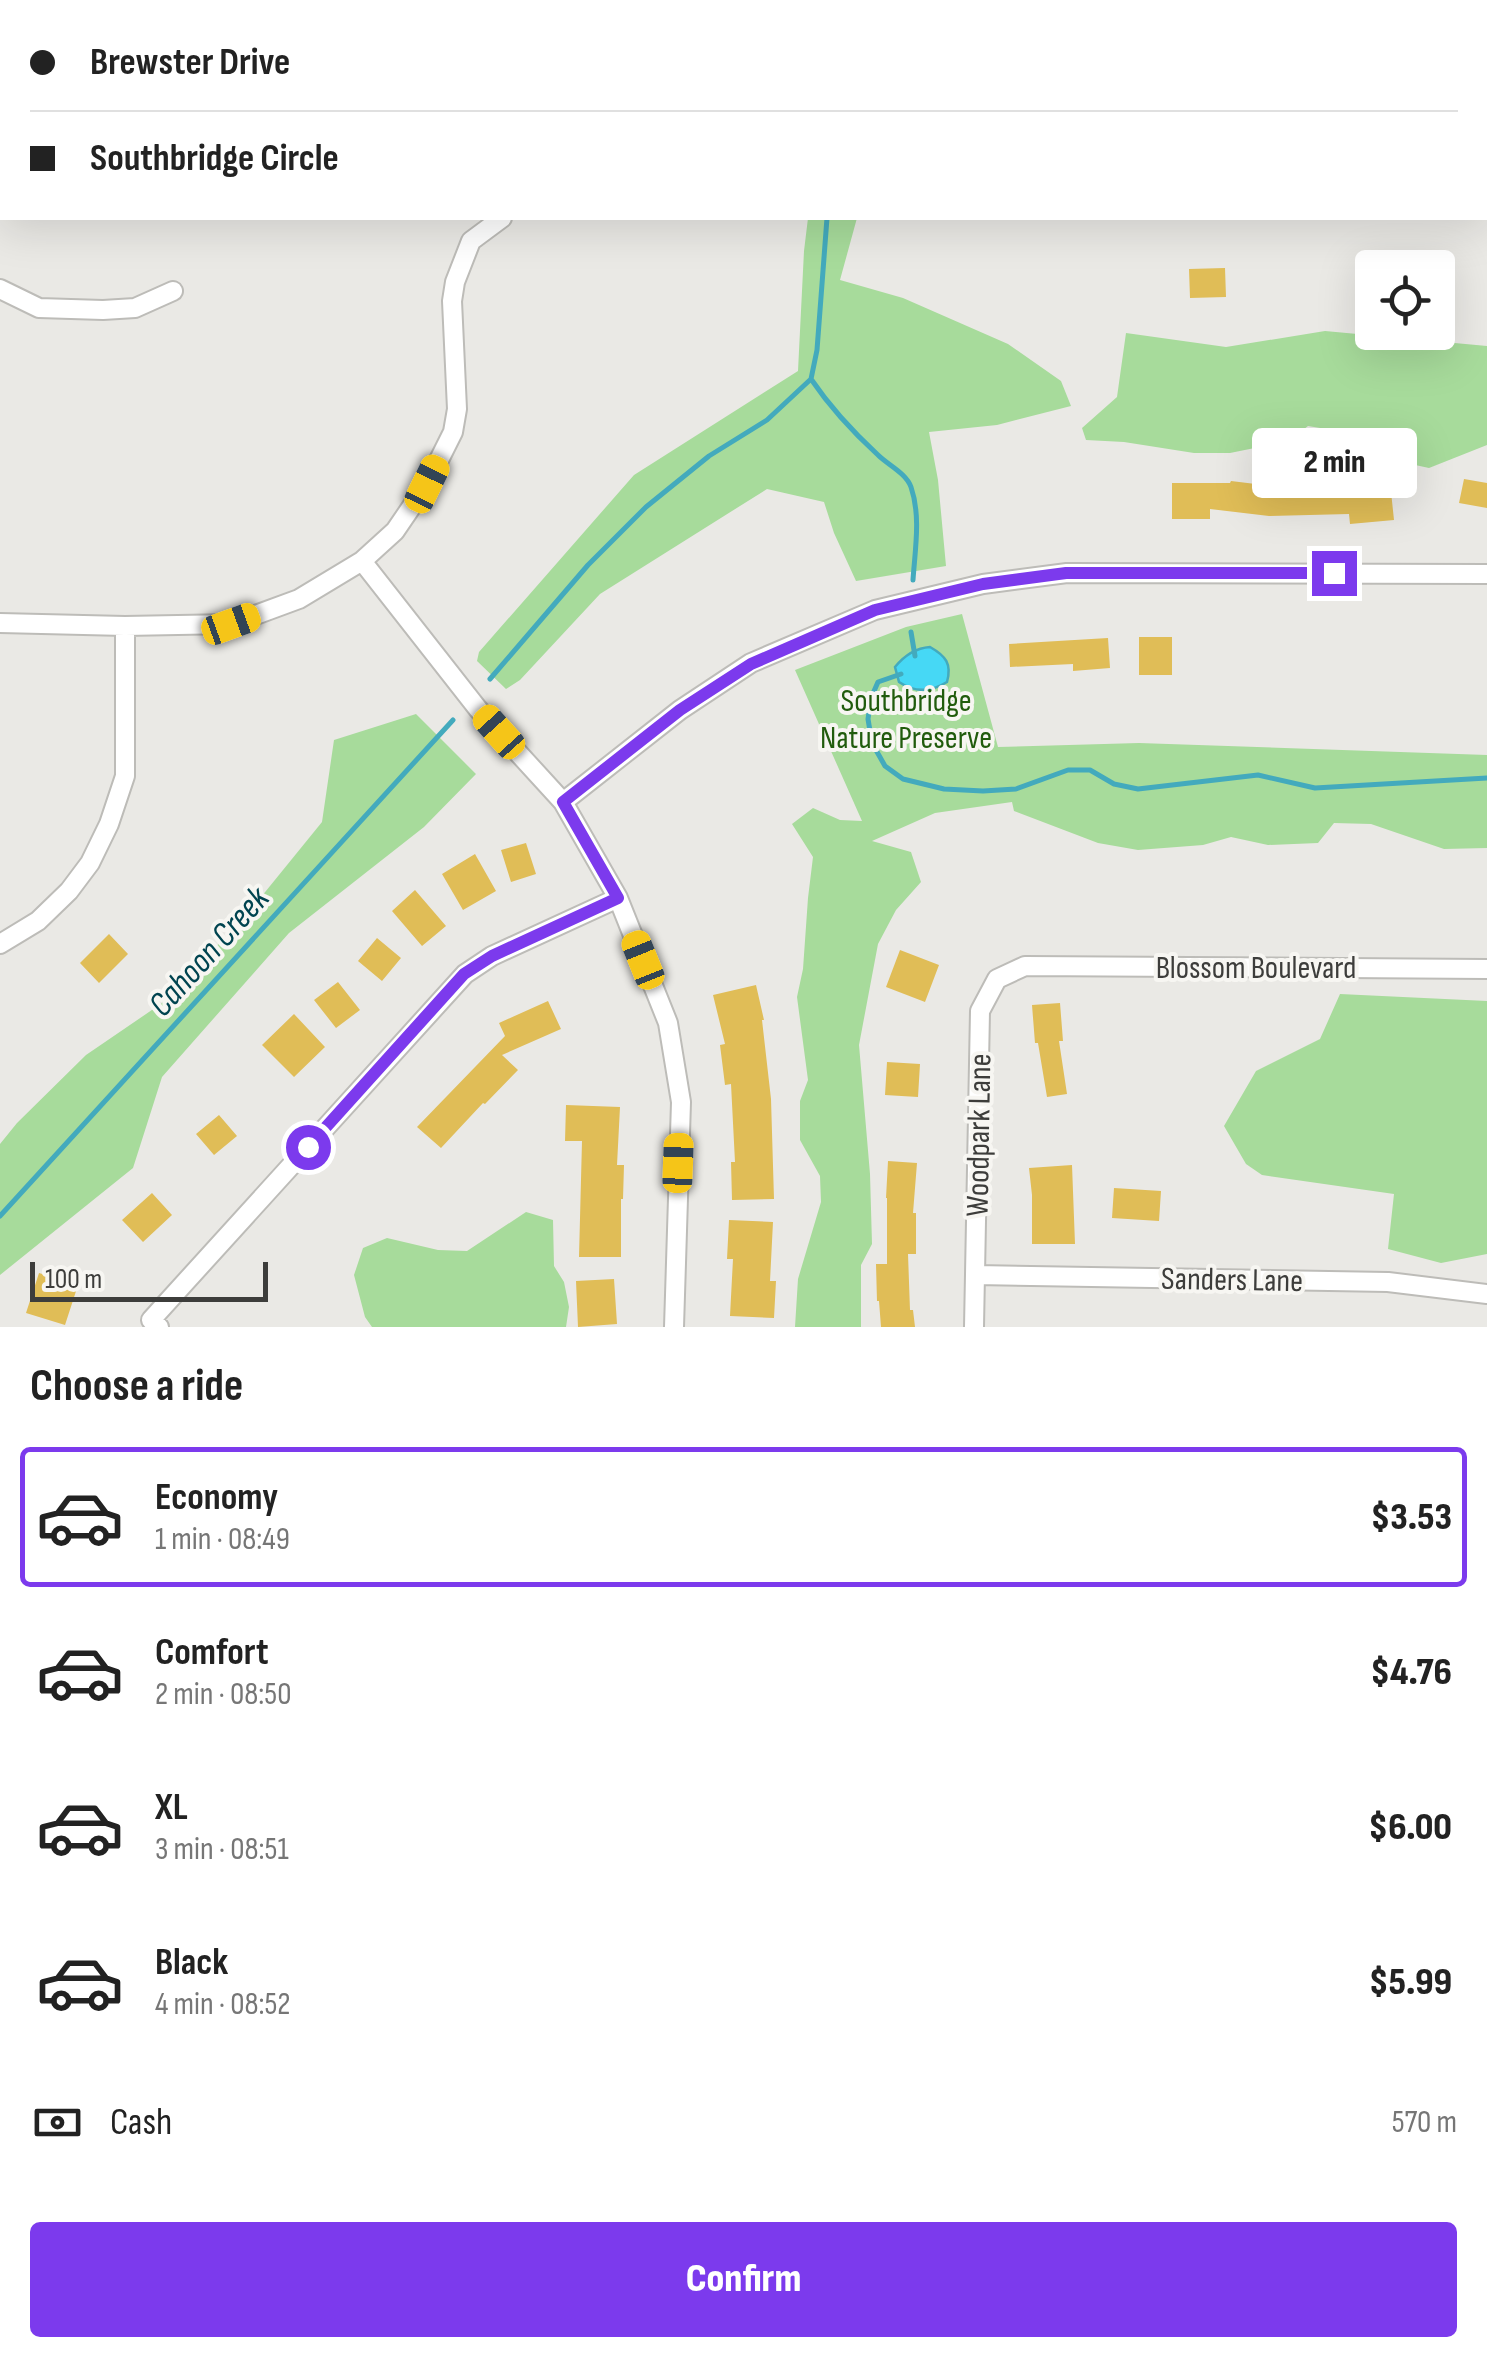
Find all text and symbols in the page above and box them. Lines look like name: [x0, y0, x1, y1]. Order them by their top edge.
text: Brewster Drive: [90, 40, 290, 85]
text: Southbridge Circle: [90, 136, 339, 181]
map controls: [1355, 250, 1455, 350]
button: locate: [1355, 250, 1455, 350]
callout: 2 min: [1252, 428, 1416, 498]
text: 2 min: [1303, 443, 1366, 482]
car: [400, 450, 454, 518]
route end: [1312, 551, 1357, 596]
car: [198, 600, 264, 648]
park label: Southbridge Nature Preserve: [820, 682, 992, 758]
car: [468, 700, 530, 764]
water label: Cahoon Creek: [140, 877, 279, 1026]
car: [618, 927, 668, 993]
street label: Blossom Boulevard: [1156, 949, 1356, 988]
street label: Woodpark Lane: [959, 1053, 1000, 1217]
route start: [286, 1125, 331, 1170]
car: [662, 1132, 694, 1194]
scale bar: [30, 1257, 268, 1302]
street label: Sanders Lane: [1161, 1260, 1303, 1301]
text: 100 m: [45, 1263, 102, 1296]
text: Choose a ride: [30, 1359, 243, 1414]
icon: car: [35, 1472, 125, 1562]
text: Economy: [155, 1475, 278, 1520]
text: $3.53: [1371, 1495, 1452, 1540]
text: 1 min · 08:49: [155, 1520, 290, 1559]
icon: car: [35, 1627, 125, 1717]
text: Comfort: [155, 1630, 269, 1675]
text: $4.76: [1370, 1650, 1452, 1695]
text: 2 min · 08:50: [155, 1675, 291, 1714]
icon: car: [35, 1782, 125, 1872]
text: XL: [155, 1785, 188, 1830]
text: $6.00: [1369, 1805, 1452, 1850]
text: 3 min · 08:51: [155, 1830, 289, 1869]
icon: car: [35, 1937, 125, 2027]
text: Black: [155, 1940, 228, 1985]
text: $5.99: [1369, 1960, 1452, 2005]
text: 4 min · 08:52: [155, 1985, 291, 2024]
icon: cash: [30, 2095, 85, 2150]
text: Cash: [110, 2100, 172, 2145]
text: 570 m: [1392, 2103, 1457, 2142]
button: Confirm: [30, 2222, 1457, 2337]

